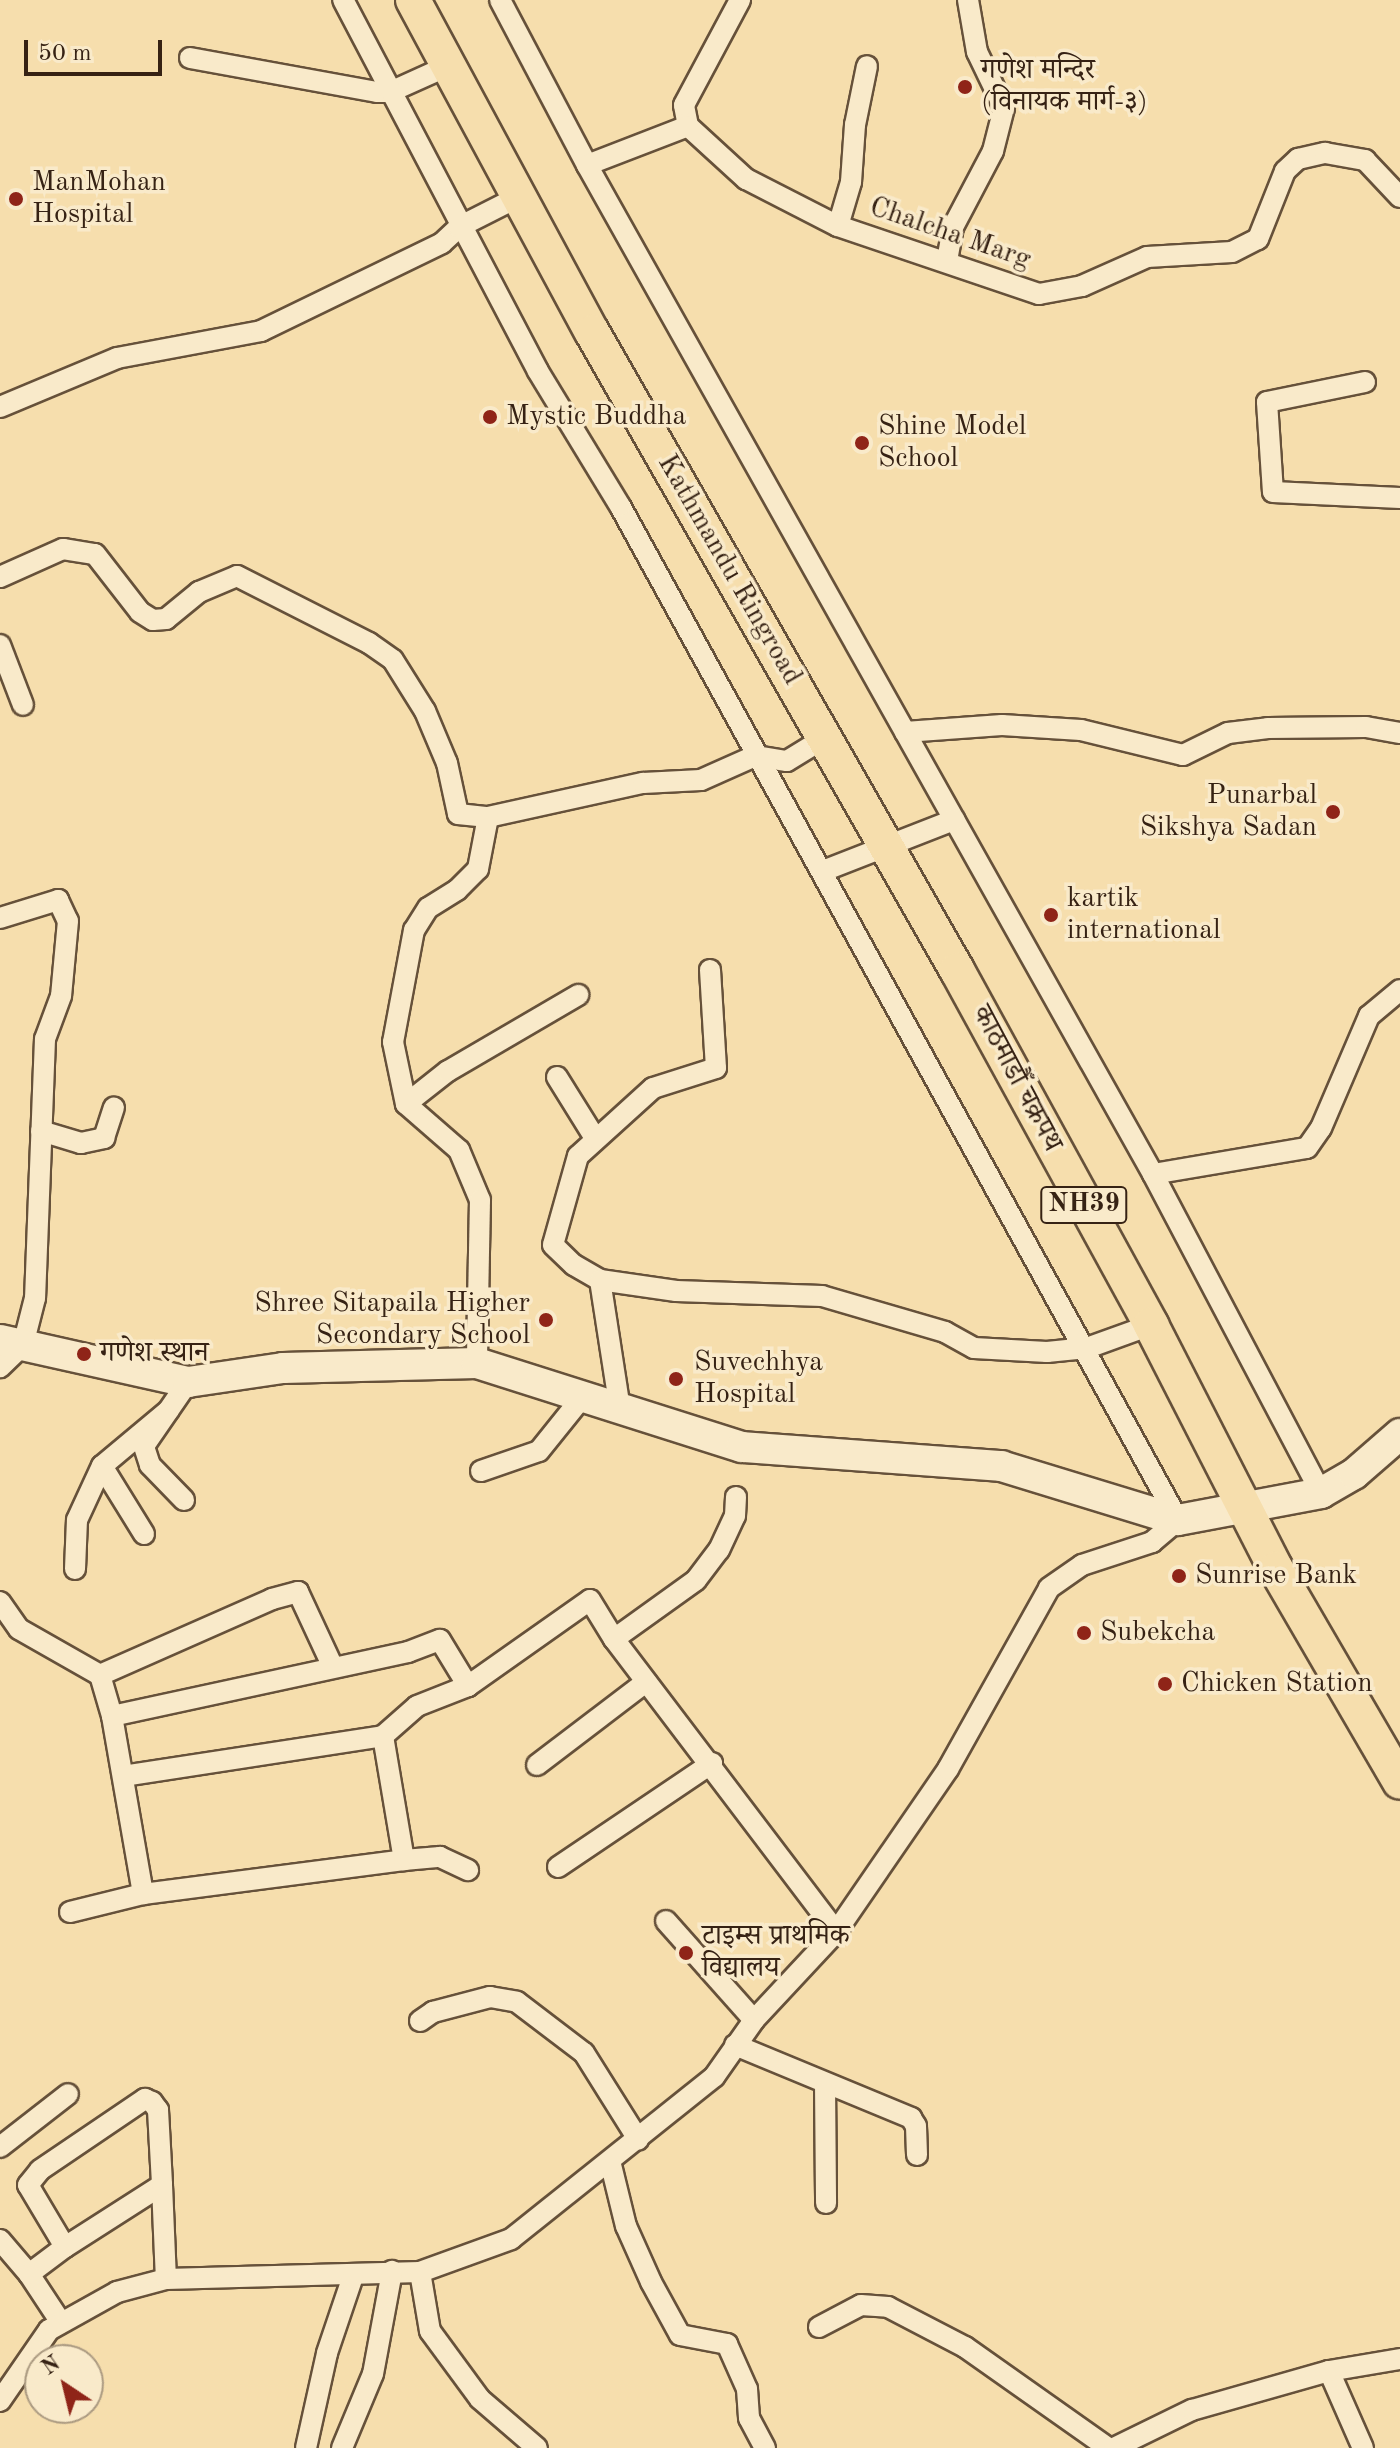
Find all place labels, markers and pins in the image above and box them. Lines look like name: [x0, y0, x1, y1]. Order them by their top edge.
place label: गणेश मन्दिर (विनायक मार्ग-३): [981, 54, 1148, 120]
marker: गणेश मन्दिर (विनायक मार्ग-३): [956, 78, 974, 96]
place label: ManMohan Hospital: [32, 166, 166, 232]
marker: ManMohan Hospital: [7, 190, 25, 208]
place label: Mystic Buddha: [506, 400, 686, 434]
marker: Mystic Buddha: [481, 408, 499, 426]
place label: Shine Model School: [878, 410, 1026, 476]
marker: Shine Model School: [853, 434, 871, 452]
place label: Punarbal Sikshya Sadan: [1140, 779, 1317, 845]
marker: Punarbal Sikshya Sadan: [1324, 803, 1342, 821]
place label: kartik international: [1067, 882, 1221, 948]
marker: kartik international: [1042, 906, 1060, 924]
place label: Shree Sitapaila Higher Secondary School: [254, 1287, 530, 1353]
marker: Shree Sitapaila Higher Secondary School: [537, 1311, 555, 1329]
place label: गणेश स्थान: [100, 1337, 209, 1371]
marker: गणेश स्थान: [75, 1345, 93, 1363]
place label: Suvechhya Hospital: [694, 1346, 823, 1412]
marker: Suvechhya Hospital: [665, 1368, 687, 1390]
place label: Sunrise Bank: [1195, 1559, 1357, 1593]
marker: Sunrise Bank: [1170, 1567, 1188, 1585]
place label: Subekcha: [1100, 1616, 1215, 1650]
marker: Subekcha: [1075, 1624, 1093, 1642]
place label: Chicken Station: [1181, 1667, 1373, 1701]
marker: Chicken Station: [1156, 1675, 1174, 1693]
place label: टाइम्स प्राथमिक विद्यालय: [702, 1920, 850, 1986]
marker: टाइम्स प्राथमिक विद्यालय: [677, 1944, 695, 1962]

